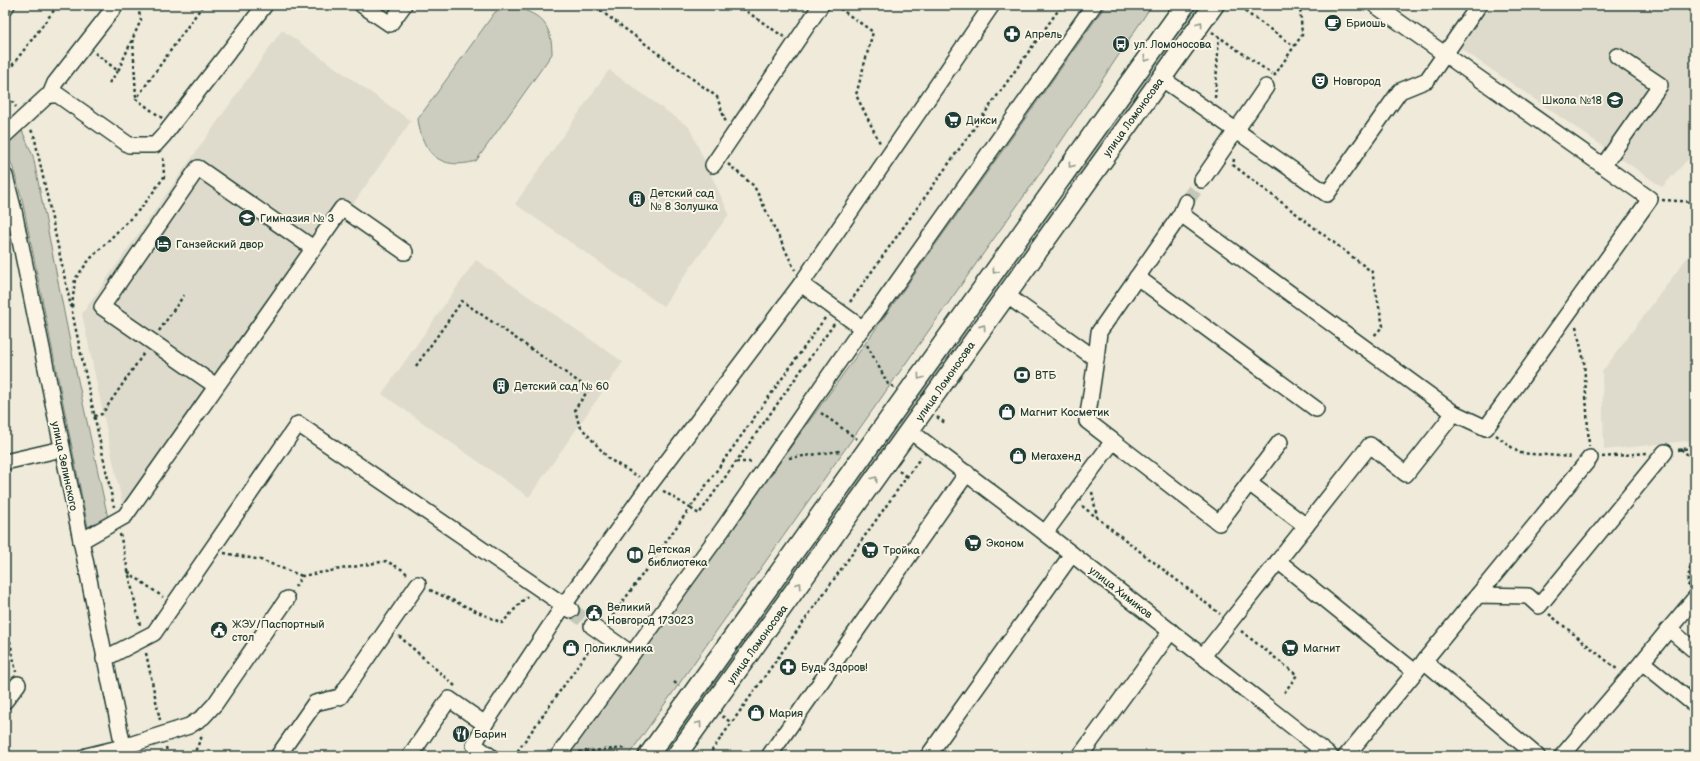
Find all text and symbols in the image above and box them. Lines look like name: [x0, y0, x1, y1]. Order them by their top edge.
cafe icon: Бриошь: [1323, 13, 1343, 33]
place label: Бриошь: [1346, 17, 1386, 30]
one-way arrow: [1195, 21, 1202, 28]
pharmacy icon: Апрель: [1002, 24, 1022, 44]
place label: Апрель: [1024, 28, 1063, 41]
bus stop icon: ул. Ломоносова: [1111, 34, 1131, 54]
place label: ул. Ломоносова: [1134, 38, 1212, 51]
one-way arrow: [1144, 55, 1151, 62]
theatre icon: Новгород: [1310, 71, 1330, 91]
street label: улица Ломоносова: [1100, 75, 1167, 159]
place label: Новгород: [1333, 75, 1381, 88]
school or university icon: Школа №18: [1605, 90, 1625, 110]
place label: Школа №18: [1542, 94, 1602, 107]
supermarket icon: Дикси: [943, 110, 963, 130]
place label: Дикси: [966, 114, 997, 127]
one-way arrow: [1069, 161, 1076, 168]
place label: Детский сад № 8 Золушка: [650, 187, 719, 213]
building icon: Детский сад № 8 Золушка: [627, 189, 647, 209]
school or university icon: Гимназия № 3: [237, 208, 257, 228]
place label: Гимназия № 3: [260, 212, 334, 225]
hotel icon: Ганзейский двор: [153, 234, 173, 254]
place label: Ганзейский двор: [176, 238, 264, 251]
one-way arrow: [992, 267, 1000, 274]
one-way arrow: [978, 325, 985, 332]
street label: улица Ломоносова: [913, 338, 978, 424]
bank icon: ВТБ: [1012, 365, 1032, 385]
place label: ВТБ: [1035, 369, 1056, 382]
one-way arrow: [918, 372, 925, 379]
building icon: Детский сад № 60: [491, 376, 511, 396]
place label: Детский сад № 60: [514, 380, 610, 393]
shop icon: Магнит Косметик: [997, 402, 1017, 422]
place label: Магнит Косметик: [1020, 406, 1109, 419]
street label: улица Зелинского: [49, 420, 80, 512]
shop icon: Мегахенд: [1008, 446, 1028, 466]
place label: Мегахенд: [1031, 450, 1081, 463]
one-way arrow: [870, 476, 878, 483]
supermarket icon: Эконом: [963, 533, 983, 553]
place label: Эконом: [986, 537, 1024, 550]
supermarket icon: Тройка: [860, 540, 880, 560]
place label: Детская библиотека: [648, 543, 708, 569]
place label: Тройка: [883, 544, 920, 557]
library icon: Детская библиотека: [625, 545, 645, 565]
street label: улица Химиков: [1086, 564, 1155, 621]
one-way arrow: [794, 582, 801, 589]
place label: Великий Новгород 173023: [607, 601, 694, 627]
street label: улица Ломоносова: [724, 602, 791, 686]
public building icon: Великий Новгород 173023: [584, 603, 604, 623]
place label: ЖЭУ/Паспортный стол: [232, 618, 325, 644]
public building icon: ЖЭУ/Паспортный стол: [209, 620, 229, 640]
shop icon: Поликлиника: [561, 638, 581, 658]
supermarket icon: Магнит: [1280, 638, 1300, 658]
place label: Поликлиника: [584, 642, 654, 655]
place label: Магнит: [1303, 642, 1340, 655]
pharmacy icon: Будь Здоров!: [778, 657, 798, 677]
place label: Будь Здоров!: [801, 661, 868, 674]
shop icon: Мария: [746, 703, 766, 723]
place label: Мария: [769, 707, 803, 720]
one-way arrow: [694, 722, 701, 729]
restaurant icon: Барин: [451, 724, 471, 744]
place label: Барин: [474, 728, 507, 741]

